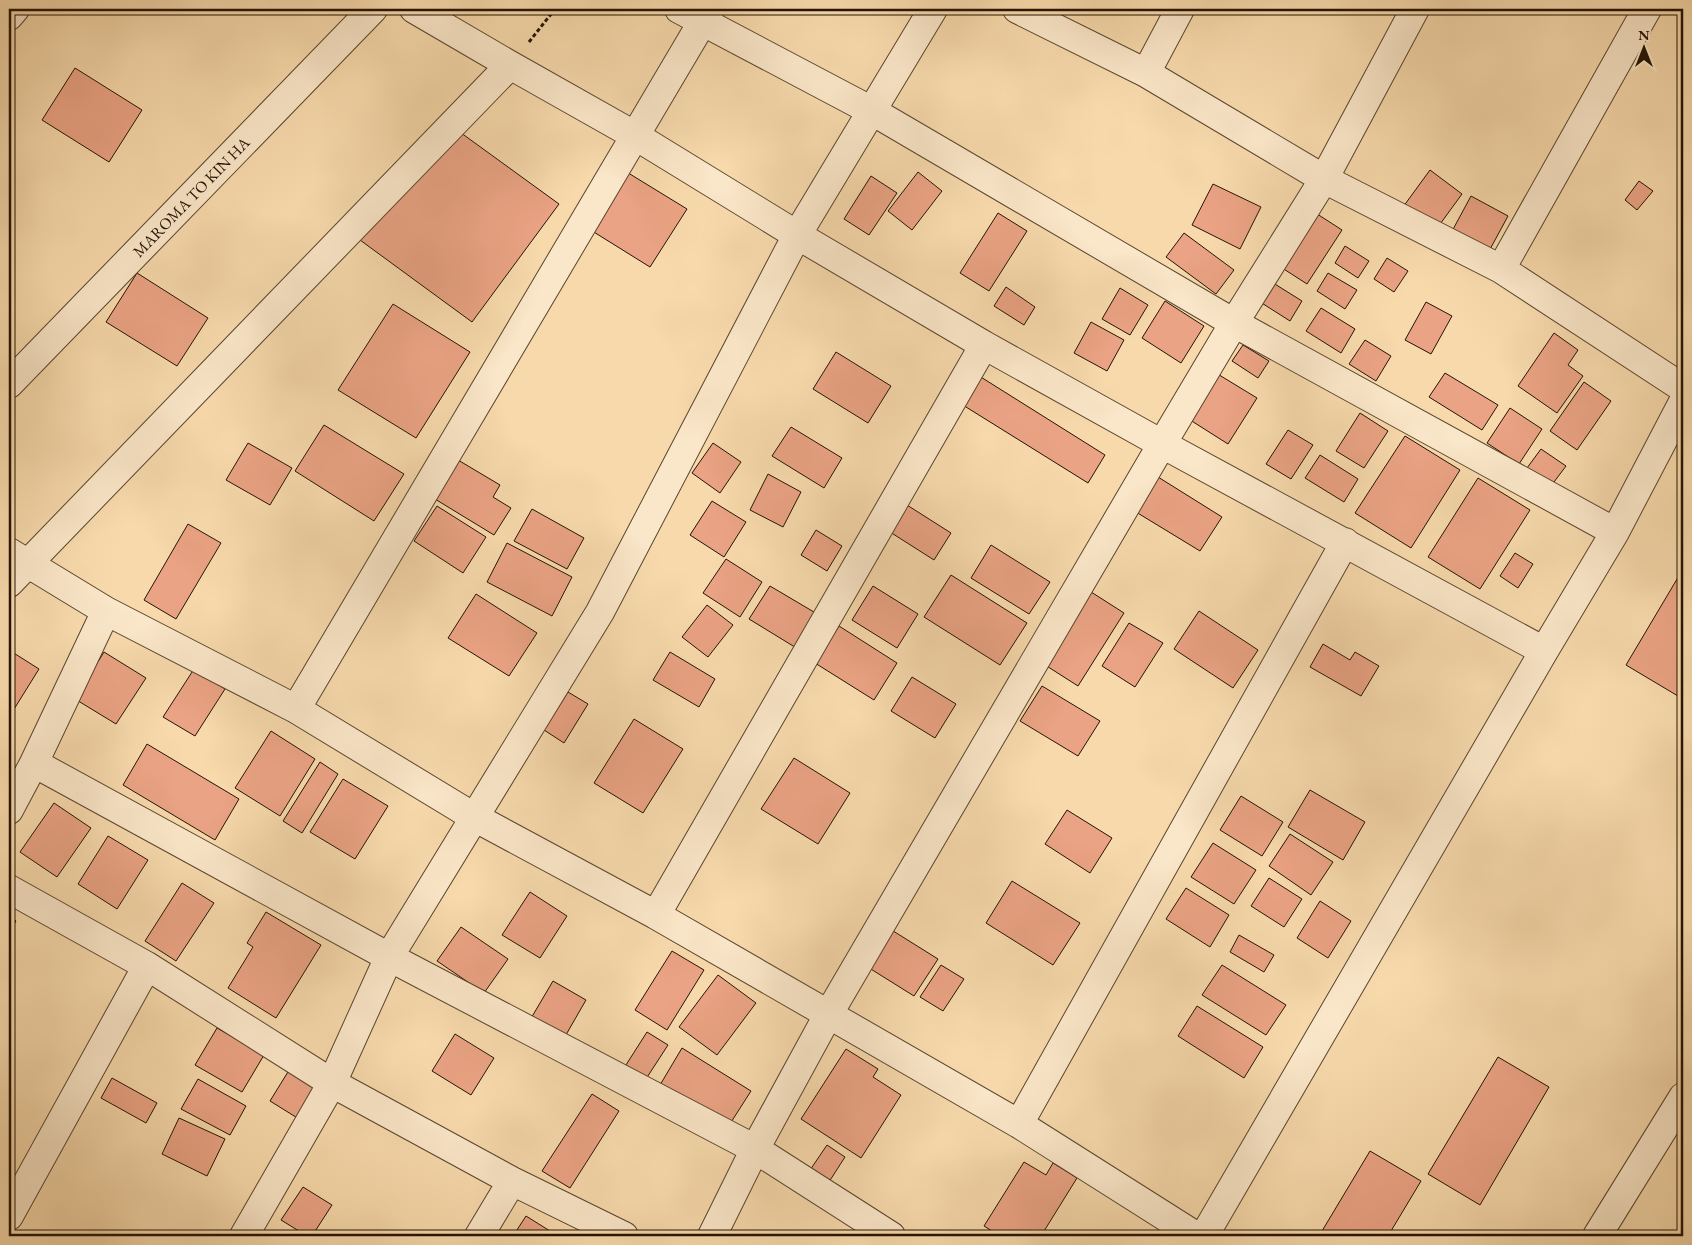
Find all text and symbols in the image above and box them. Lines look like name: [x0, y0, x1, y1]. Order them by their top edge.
north arrow: [1620, 22, 1670, 72]
text: N: [1638, 26, 1650, 44]
street label: MAROMA TO KIN HA: [128, 132, 255, 262]

